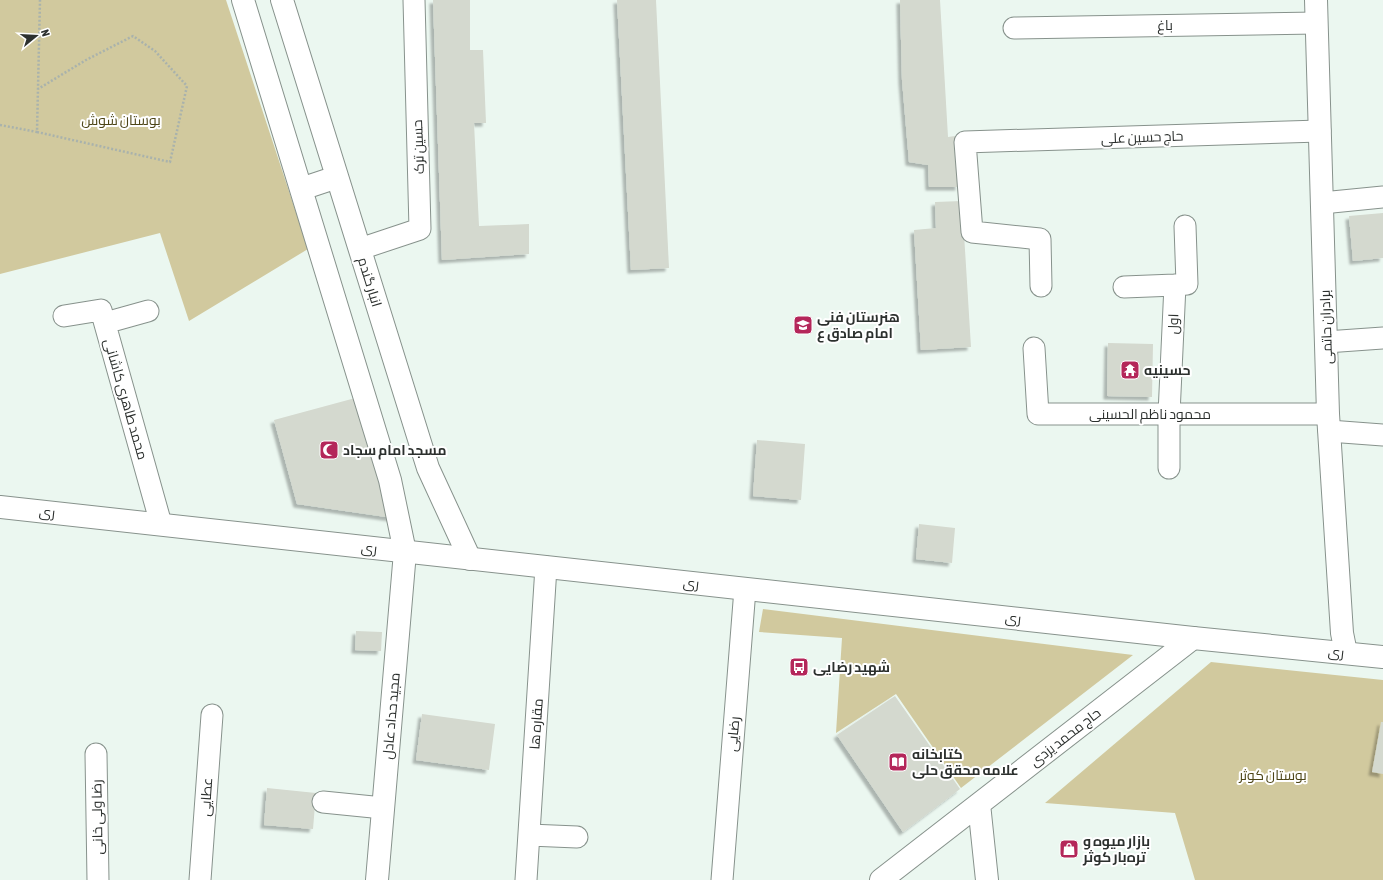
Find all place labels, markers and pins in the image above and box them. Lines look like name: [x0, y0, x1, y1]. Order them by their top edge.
place label: هنرستان فنی امام صادق ع: [817, 309, 900, 343]
school or university icon: هنرستان فنی امام صادق ع: [792, 314, 814, 336]
temple icon: حسینیه: [1119, 359, 1141, 381]
place label: حسینیه: [1144, 362, 1190, 378]
mosque icon: مسجد امام سجاد: [318, 439, 340, 461]
place label: مسجد امام سجاد: [343, 442, 447, 460]
bus stop icon: شهید رضایی: [788, 656, 810, 678]
place label: شهید رضایی: [813, 659, 890, 676]
place label: کتابخانه علامه محقق حلی: [912, 746, 1019, 779]
library icon: کتابخانه علامه محقق حلی: [887, 751, 909, 773]
place label: بازار میوه و تره‌بار کوثر: [1082, 833, 1150, 866]
shop icon: بازار میوه و تره‌بار کوثر: [1058, 838, 1080, 860]

